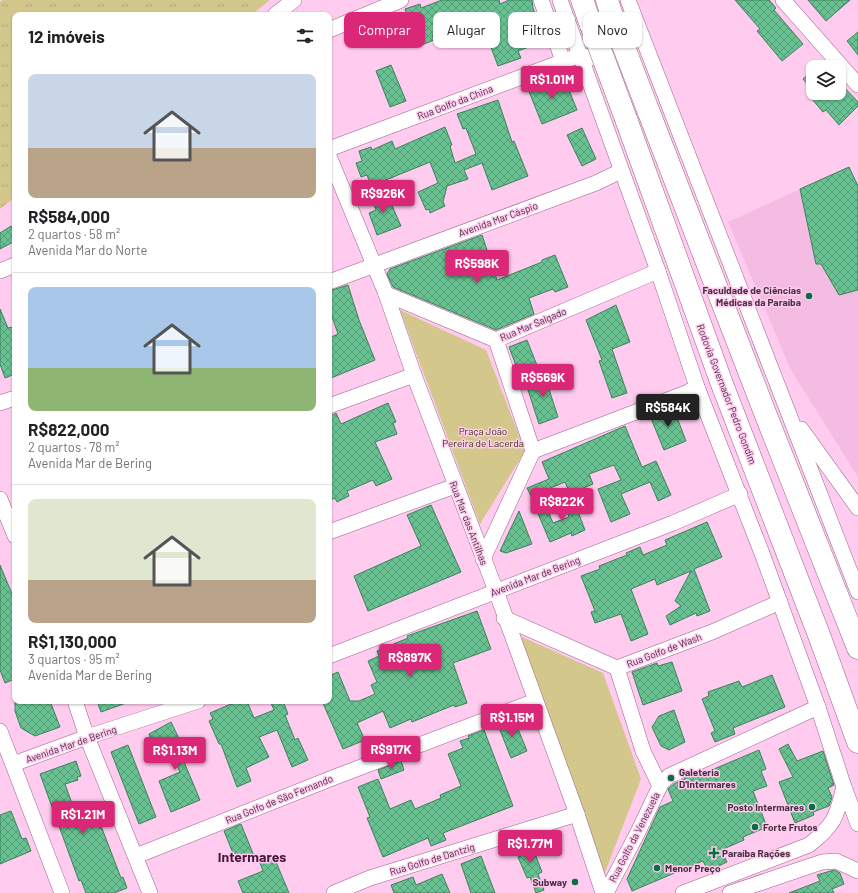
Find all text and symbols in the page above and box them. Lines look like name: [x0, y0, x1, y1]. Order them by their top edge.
chip: Comprar: [344, 12, 425, 48]
chip: Alugar: [433, 12, 500, 48]
chip: Filtros: [508, 12, 575, 48]
chip: Novo: [583, 12, 642, 48]
icon: filters: [294, 25, 316, 47]
text: 12 imóveis: [28, 26, 105, 46]
map controls: [806, 60, 846, 100]
button: layers: [806, 60, 846, 100]
pin: R$1.01M: [515, 66, 589, 100]
text: R$1.01M: [530, 71, 574, 87]
street label: Rua Golfo da China: [415, 82, 495, 122]
icon: home: [136, 100, 208, 172]
pin: R$926K: [350, 180, 416, 214]
text: R$926K: [361, 185, 405, 201]
street label: Avenida Mar Cáspio: [457, 199, 539, 239]
text: R$584,000: [28, 206, 110, 226]
text: 2 quartos · 58 m²: [28, 226, 120, 242]
text: Avenida Mar do Norte: [28, 242, 147, 258]
pin: R$598K: [444, 250, 510, 284]
text: R$598K: [455, 255, 499, 271]
place label: Faculdade de Ciências Médicas da Paraíba: [702, 284, 801, 308]
marker: Faculdade de Ciências Médicas da Paraíba: [804, 291, 814, 301]
street label: Rua Mar Salgado: [498, 305, 568, 343]
icon: home: [136, 313, 208, 385]
street label: Rodovia Governador Pedro Gondim: [695, 322, 759, 466]
pin: R$569K: [510, 364, 576, 398]
text: R$569K: [521, 369, 565, 385]
pin: R$584K: [635, 394, 701, 428]
text: R$584K: [645, 399, 691, 415]
text: R$822,000: [28, 419, 110, 439]
park label: Praça João Pereira de Lacerda: [442, 425, 524, 449]
text: 2 quartos · 78 m²: [28, 439, 120, 455]
text: Avenida Mar de Bering: [28, 455, 152, 471]
street label: Rua Mar das Antilhas: [447, 479, 491, 567]
pin: R$822K: [529, 488, 595, 522]
text: R$822K: [539, 493, 585, 509]
icon: home: [136, 525, 208, 597]
street label: Avenida Mar de Bering: [488, 553, 582, 599]
street label: Rua Golfo de Wash: [625, 630, 703, 670]
text: R$1,130,000: [28, 631, 117, 651]
pin: R$897K: [377, 644, 443, 678]
text: R$897K: [388, 649, 432, 665]
text: 3 quartos · 95 m²: [28, 651, 120, 667]
text: Avenida Mar de Bering: [28, 667, 152, 683]
pin: R$1.15M: [475, 704, 549, 738]
text: R$1.15M: [490, 709, 534, 725]
street label: Avenida Mar de Bering: [24, 723, 118, 765]
pin: R$917K: [358, 736, 424, 770]
pin: R$1.13M: [138, 737, 212, 771]
text: R$917K: [370, 741, 412, 757]
text: R$1.13M: [153, 742, 197, 758]
place label: Galeteria D'Intermares: [679, 766, 736, 790]
street label: Rua Golfo de São Fernando: [223, 772, 335, 826]
marker: Galeteria D'Intermares: [666, 773, 676, 783]
street label: Rua Golfo da Venezuela: [606, 790, 662, 884]
pin: R$1.21M: [46, 801, 120, 835]
place label: Posto Intermares: [728, 801, 804, 813]
marker: Posto Intermares: [807, 802, 817, 812]
text: R$1.21M: [61, 806, 105, 822]
place label: Forte Frutos: [763, 821, 818, 833]
marker: Forte Frutos: [750, 822, 760, 832]
pin: R$1.77M: [493, 830, 567, 864]
text: R$1.77M: [507, 835, 553, 851]
street label: Rua Golfo de Dantzig: [388, 840, 476, 878]
place label: Paraíba Rações: [722, 847, 790, 859]
district label: Intermares: [218, 848, 286, 865]
marker: Paraíba Rações: [709, 848, 719, 858]
place label: Menor Preço: [665, 862, 721, 874]
marker: Menor Preço: [652, 863, 662, 873]
place label: Subway: [532, 876, 567, 888]
marker: Subway: [570, 877, 580, 887]

